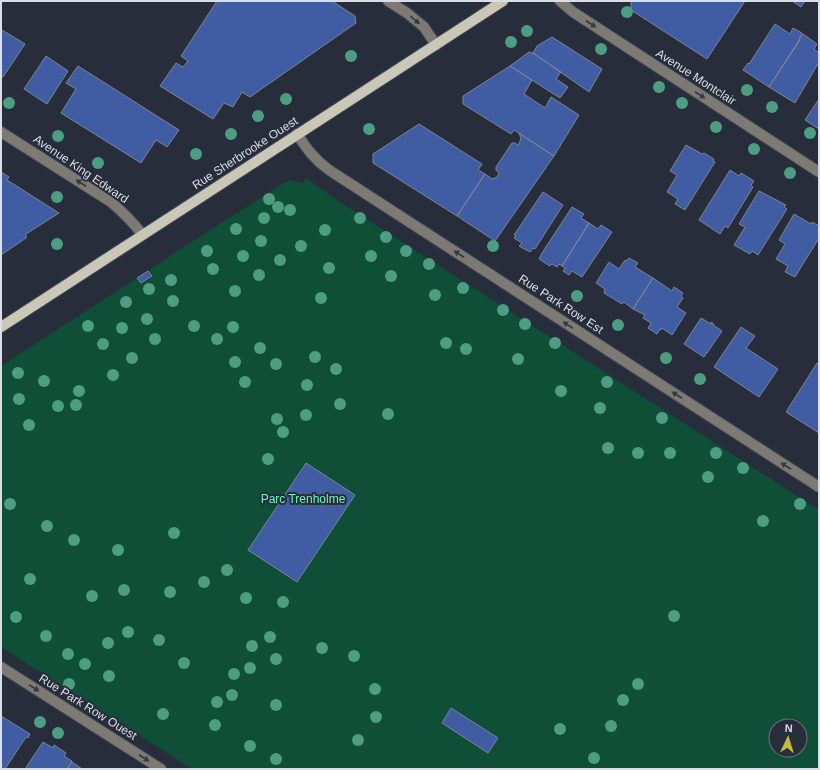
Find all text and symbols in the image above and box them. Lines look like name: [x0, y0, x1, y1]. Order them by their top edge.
one-way arrow: [409, 15, 420, 24]
one-way arrow: [586, 20, 596, 28]
street label: Avenue Montclair: [653, 46, 739, 108]
one-way arrow: [695, 91, 705, 99]
street label: Rue Sherbrooke Ouest: [190, 113, 301, 192]
street label: Avenue King Edward: [31, 132, 131, 206]
one-way arrow: [76, 179, 86, 187]
one-way arrow: [454, 250, 464, 258]
street label: Rue Park Row Est: [516, 271, 606, 337]
one-way arrow: [562, 321, 574, 328]
one-way arrow: [672, 391, 682, 399]
one-way arrow: [781, 462, 791, 470]
park label: Parc Trenholme: [261, 492, 346, 506]
street label: Rue Park Row Ouest: [36, 671, 140, 743]
one-way arrow: [29, 684, 39, 692]
north arrow: [768, 718, 808, 758]
text: N: [784, 722, 793, 734]
one-way arrow: [138, 754, 149, 762]

